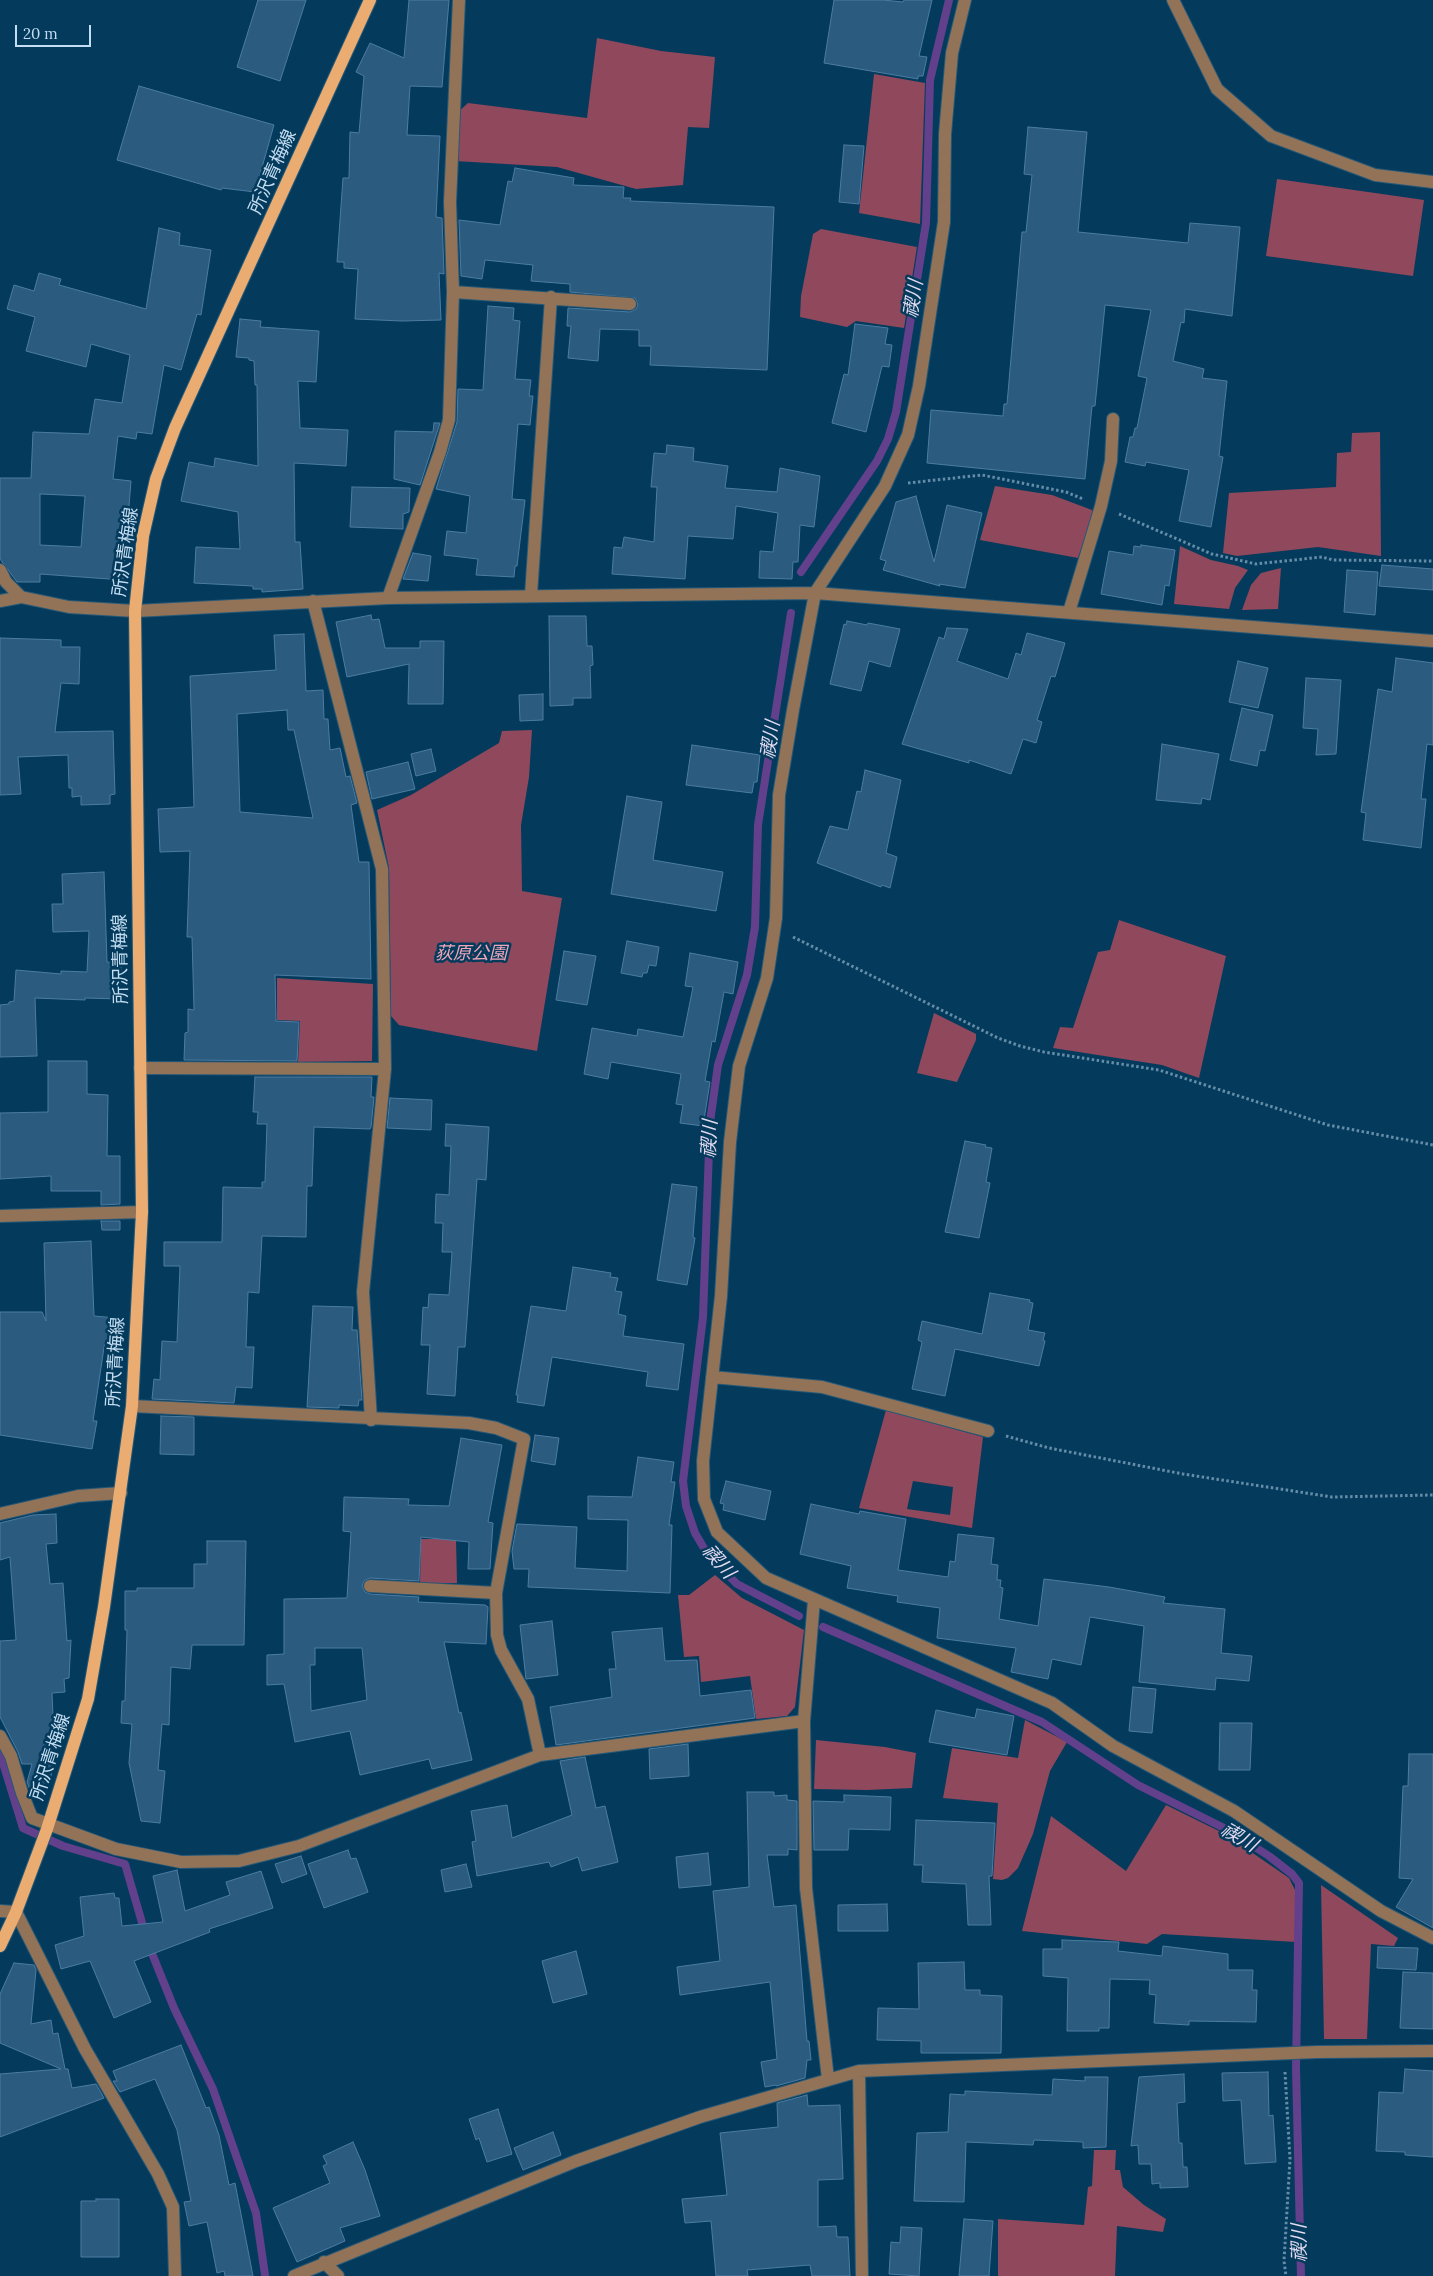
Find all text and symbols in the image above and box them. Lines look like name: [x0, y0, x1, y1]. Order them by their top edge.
scale bar: [18, 15, 94, 47]
text: 20 m: [23, 24, 58, 43]
street label: 所沢青梅線: [245, 126, 301, 218]
water label: 禊川: [900, 278, 928, 320]
street label: 所沢青梅線: [109, 506, 143, 598]
water label: 禊川: [757, 719, 785, 761]
street label: 所沢青梅線: [109, 914, 133, 1004]
park label: 荻原公園: [435, 943, 507, 965]
water label: 禊川: [698, 1119, 722, 1159]
street label: 所沢青梅線: [103, 1316, 129, 1408]
water label: 禊川: [697, 1540, 739, 1584]
street label: 所沢青梅線: [27, 1711, 75, 1803]
water label: 禊川: [1217, 1819, 1261, 1857]
water label: 禊川: [1288, 2224, 1312, 2262]

